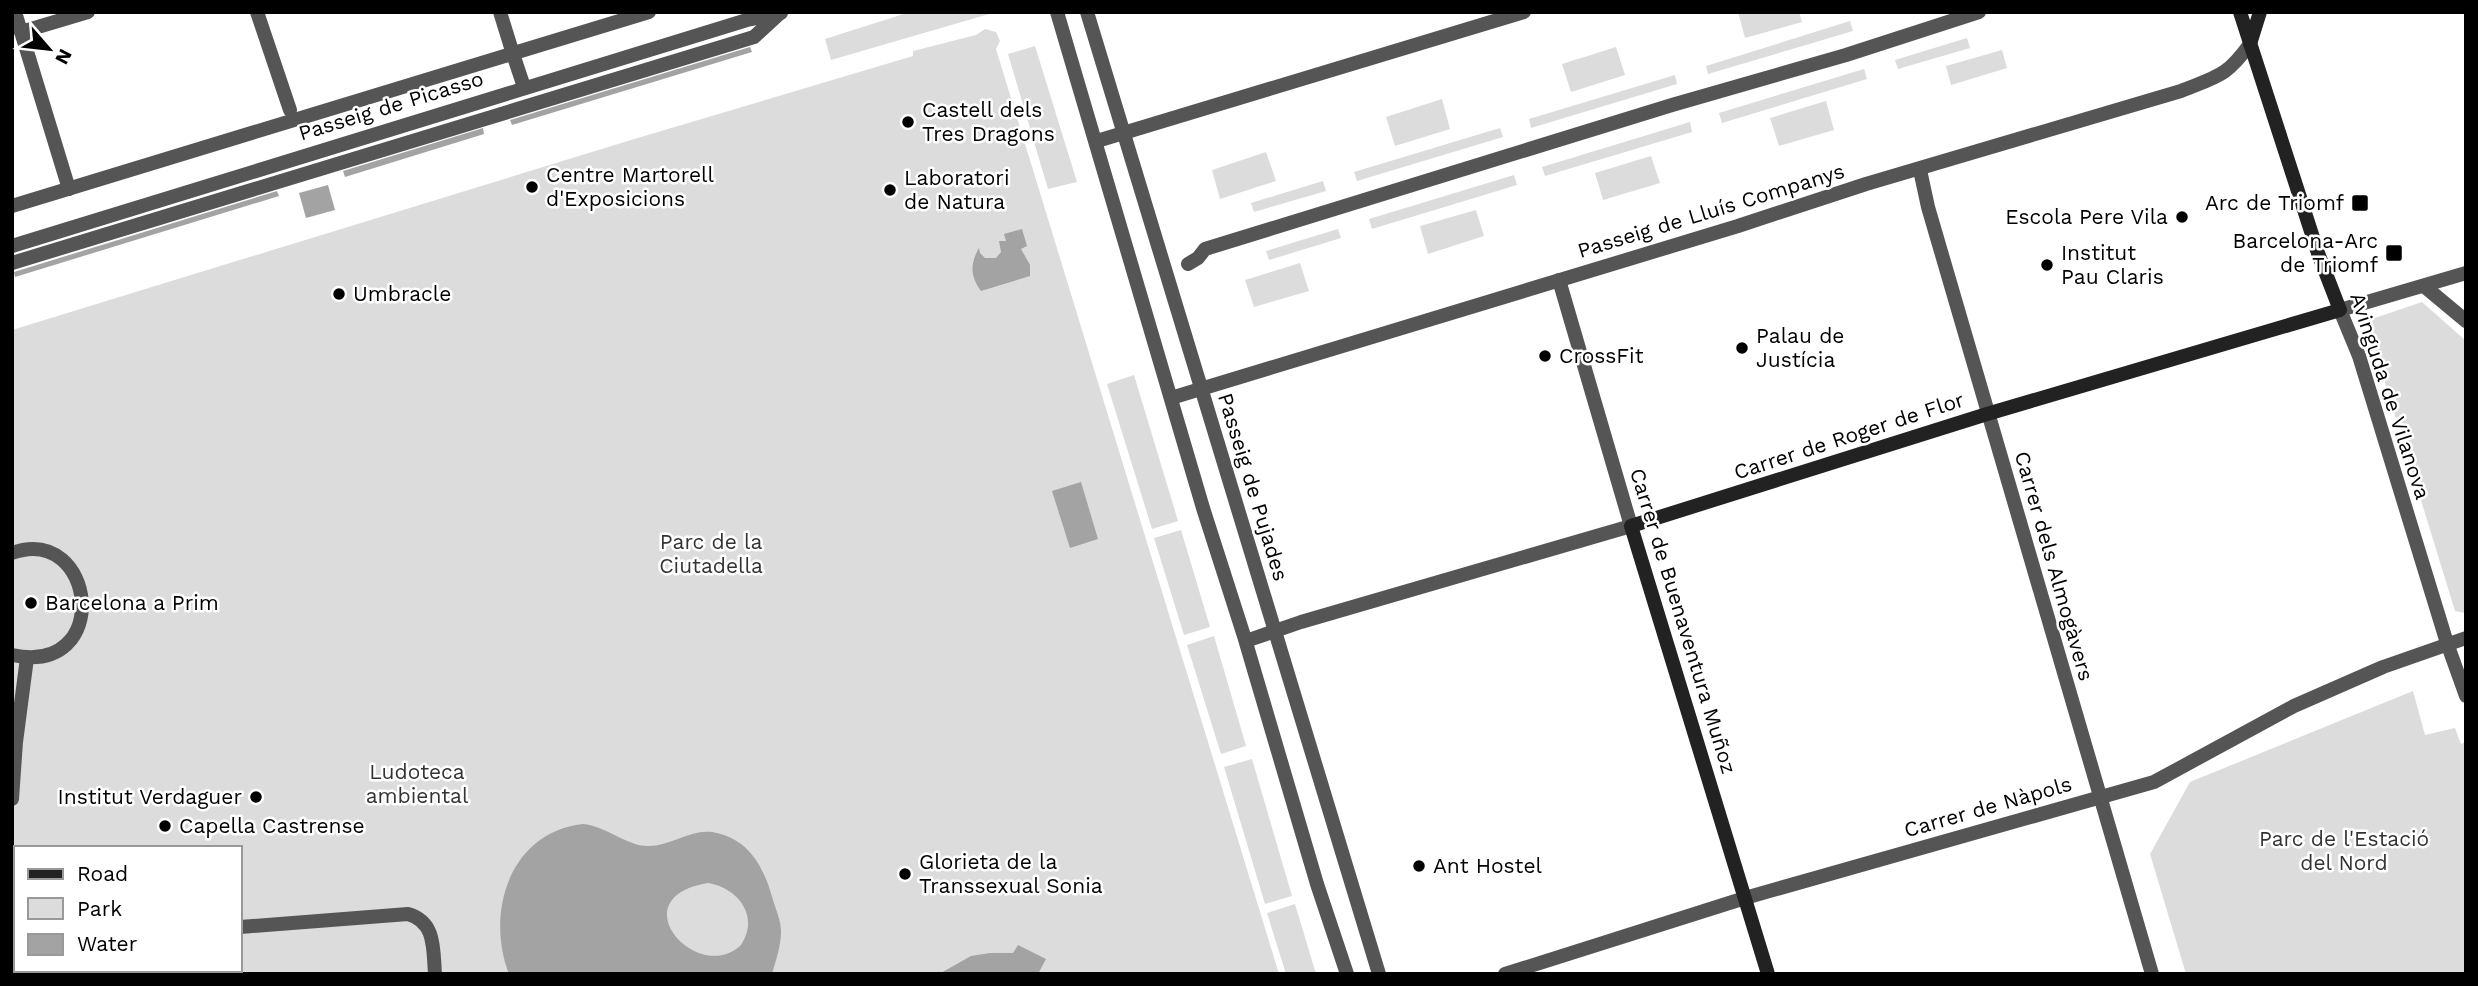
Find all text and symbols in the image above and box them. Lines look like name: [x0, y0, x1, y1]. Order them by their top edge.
north arrow: [14, 14, 84, 84]
text: N: [50, 45, 77, 68]
street label: Passeig de Picasso: [295, 65, 486, 146]
place label: Castell dels Tres Dragons: [922, 97, 1055, 146]
marker: Castell dels Tres Dragons: [900, 114, 916, 130]
street label: Passeig de Lluís Companys: [1575, 158, 1847, 263]
place label: Centre Martorell d'Exposicions: [546, 162, 714, 211]
place label: Laboratori de Natura: [904, 165, 1010, 214]
marker: Centre Martorell d'Exposicions: [524, 179, 540, 195]
marker: Laboratori de Natura: [882, 182, 898, 198]
place label: Arc de Triomf: [2205, 190, 2344, 215]
marker: Arc de Triomf: [2350, 193, 2370, 213]
place label: Escola Pere Vila: [2005, 204, 2168, 229]
marker: Escola Pere Vila: [2174, 209, 2190, 225]
place label: Barcelona-Arc de Triomf: [2233, 228, 2378, 277]
place label: Institut Pau Claris: [2061, 240, 2164, 289]
marker: Barcelona-Arc de Triomf: [2384, 243, 2404, 263]
marker: Institut Pau Claris: [2039, 257, 2055, 273]
place label: Umbracle: [353, 281, 451, 306]
marker: Umbracle: [331, 286, 347, 302]
street label: Avinguda de Vilanova: [2345, 289, 2436, 502]
place label: Palau de Justícia: [1756, 323, 1844, 372]
marker: Palau de Justícia: [1734, 340, 1750, 356]
place label: CrossFit: [1559, 343, 1644, 368]
marker: CrossFit: [1537, 348, 1553, 364]
street label: Carrer de Roger de Flor: [1731, 386, 1967, 485]
street label: Passeig de Pujades: [1213, 390, 1294, 584]
street label: Carrer dels Almogàvers: [2010, 448, 2099, 683]
street label: Carrer de Buenaventura Muñoz: [1625, 465, 1742, 777]
park label: Parc de la Ciutadella: [659, 529, 763, 578]
place label: Barcelona a Prim: [45, 590, 219, 615]
marker: Barcelona a Prim: [23, 595, 39, 611]
park label: Ludoteca ambiental: [366, 759, 469, 808]
street label: Carrer de Nàpols: [1901, 771, 2075, 842]
place label: Institut Verdaguer: [58, 784, 242, 809]
marker: Institut Verdaguer: [248, 789, 264, 805]
place label: Capella Castrense: [179, 813, 365, 838]
marker: Capella Castrense: [157, 818, 173, 834]
park label: Parc de l'Estació del Nord: [2259, 826, 2429, 875]
legend: [14, 846, 242, 972]
place label: Glorieta de la Transsexual Sonia: [919, 849, 1103, 898]
place label: Ant Hostel: [1433, 853, 1543, 878]
marker: Ant Hostel: [1411, 858, 1427, 874]
text: Road: [77, 861, 128, 886]
marker: Glorieta de la Transsexual Sonia: [897, 866, 913, 882]
text: Park: [77, 896, 122, 921]
text: Water: [77, 931, 138, 956]

